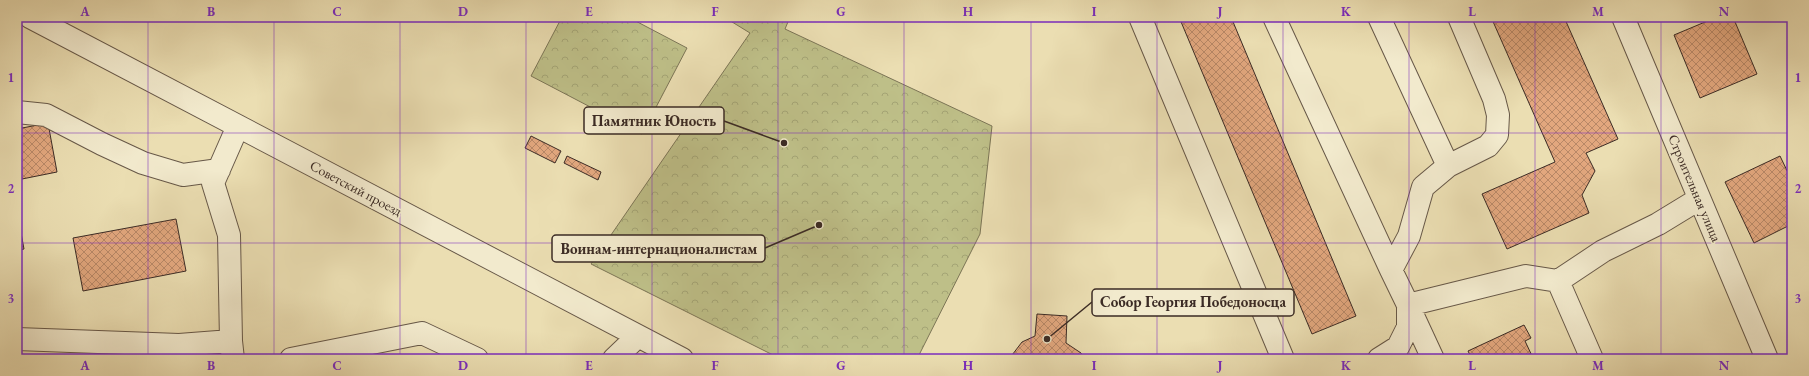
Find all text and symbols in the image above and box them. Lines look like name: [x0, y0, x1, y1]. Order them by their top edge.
text: A: [79, 3, 90, 20]
text: B: [207, 3, 215, 20]
text: C: [332, 3, 342, 20]
text: D: [458, 3, 468, 20]
text: E: [585, 3, 593, 20]
text: F: [711, 3, 719, 20]
text: G: [836, 3, 846, 20]
text: H: [963, 3, 974, 20]
text: I: [1092, 3, 1097, 20]
text: J: [1216, 3, 1223, 20]
text: K: [1341, 3, 1352, 20]
text: L: [1468, 3, 1476, 20]
text: M: [1592, 3, 1604, 20]
text: N: [1719, 3, 1730, 20]
text: 1: [8, 69, 15, 86]
text: 1: [1795, 69, 1802, 86]
callout: Памятник Юность: [584, 107, 724, 134]
text: Памятник Юность: [592, 111, 716, 130]
street label: Строительная улица: [1664, 131, 1726, 245]
street label: Советский проезд: [307, 156, 406, 220]
text: 2: [8, 180, 15, 197]
text: 2: [1795, 180, 1802, 197]
callout: Воинам-интернационалистам: [552, 235, 765, 262]
text: Воинам-интернационалистам: [561, 239, 757, 258]
callout: Собор Георгия Победоносца: [1092, 289, 1294, 316]
text: 3: [8, 290, 15, 307]
text: 3: [1795, 290, 1802, 307]
text: Собор Георгия Победоносца: [1100, 292, 1286, 311]
text: A: [79, 357, 90, 374]
text: B: [207, 357, 215, 374]
text: C: [332, 357, 342, 374]
text: D: [458, 357, 468, 374]
text: E: [585, 357, 593, 374]
text: F: [711, 357, 719, 374]
text: G: [836, 357, 846, 374]
text: H: [963, 357, 974, 374]
text: I: [1092, 357, 1097, 374]
text: J: [1216, 357, 1223, 374]
text: K: [1341, 357, 1352, 374]
text: L: [1468, 357, 1476, 374]
text: M: [1592, 357, 1604, 374]
text: N: [1719, 357, 1730, 374]

